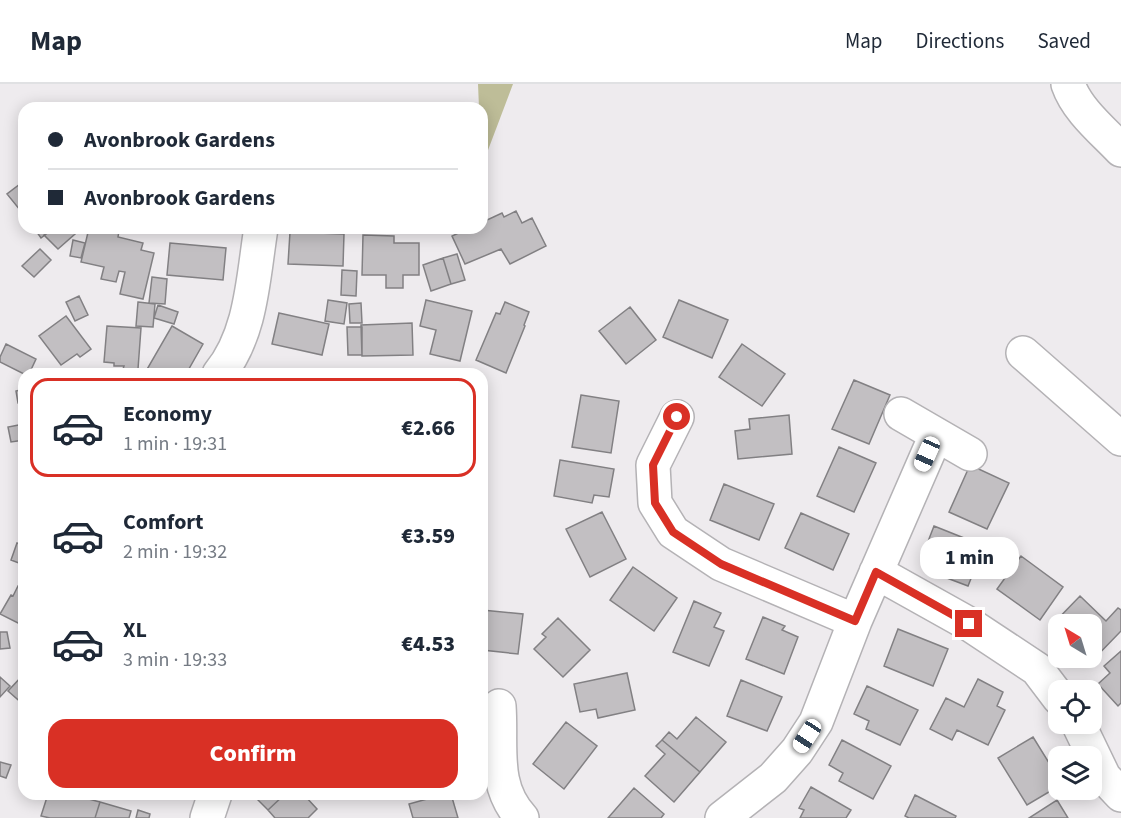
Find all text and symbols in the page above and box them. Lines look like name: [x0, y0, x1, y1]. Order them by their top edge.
text: Map: [30, 21, 82, 61]
text: Map: [845, 26, 883, 56]
text: Directions: [916, 26, 1004, 56]
text: Saved: [1037, 26, 1091, 56]
text: Avonbrook Gardens: [84, 124, 275, 156]
text: Avonbrook Gardens: [84, 182, 275, 214]
text: Economy: [123, 398, 212, 430]
icon: car: [51, 401, 105, 455]
route start: [663, 403, 690, 430]
text: €2.66: [401, 412, 455, 444]
text: 1 min · 19:31: [123, 430, 227, 458]
car: [911, 434, 943, 474]
text: Comfort: [123, 506, 204, 538]
icon: car: [51, 509, 105, 563]
text: €3.59: [401, 520, 455, 552]
callout: 1 min: [920, 537, 1018, 579]
text: 2 min · 19:32: [123, 538, 227, 566]
text: 1 min: [945, 544, 994, 572]
route end: [955, 610, 982, 637]
text: XL: [123, 614, 147, 646]
north arrow: [1048, 614, 1102, 668]
map controls: [1048, 614, 1102, 800]
icon: car: [51, 617, 105, 671]
text: €4.53: [401, 628, 455, 660]
text: 3 min · 19:33: [123, 646, 227, 674]
button: locate: [1048, 680, 1102, 734]
car: [790, 716, 824, 756]
button: Confirm: [48, 719, 458, 788]
button: layers: [1048, 746, 1102, 800]

